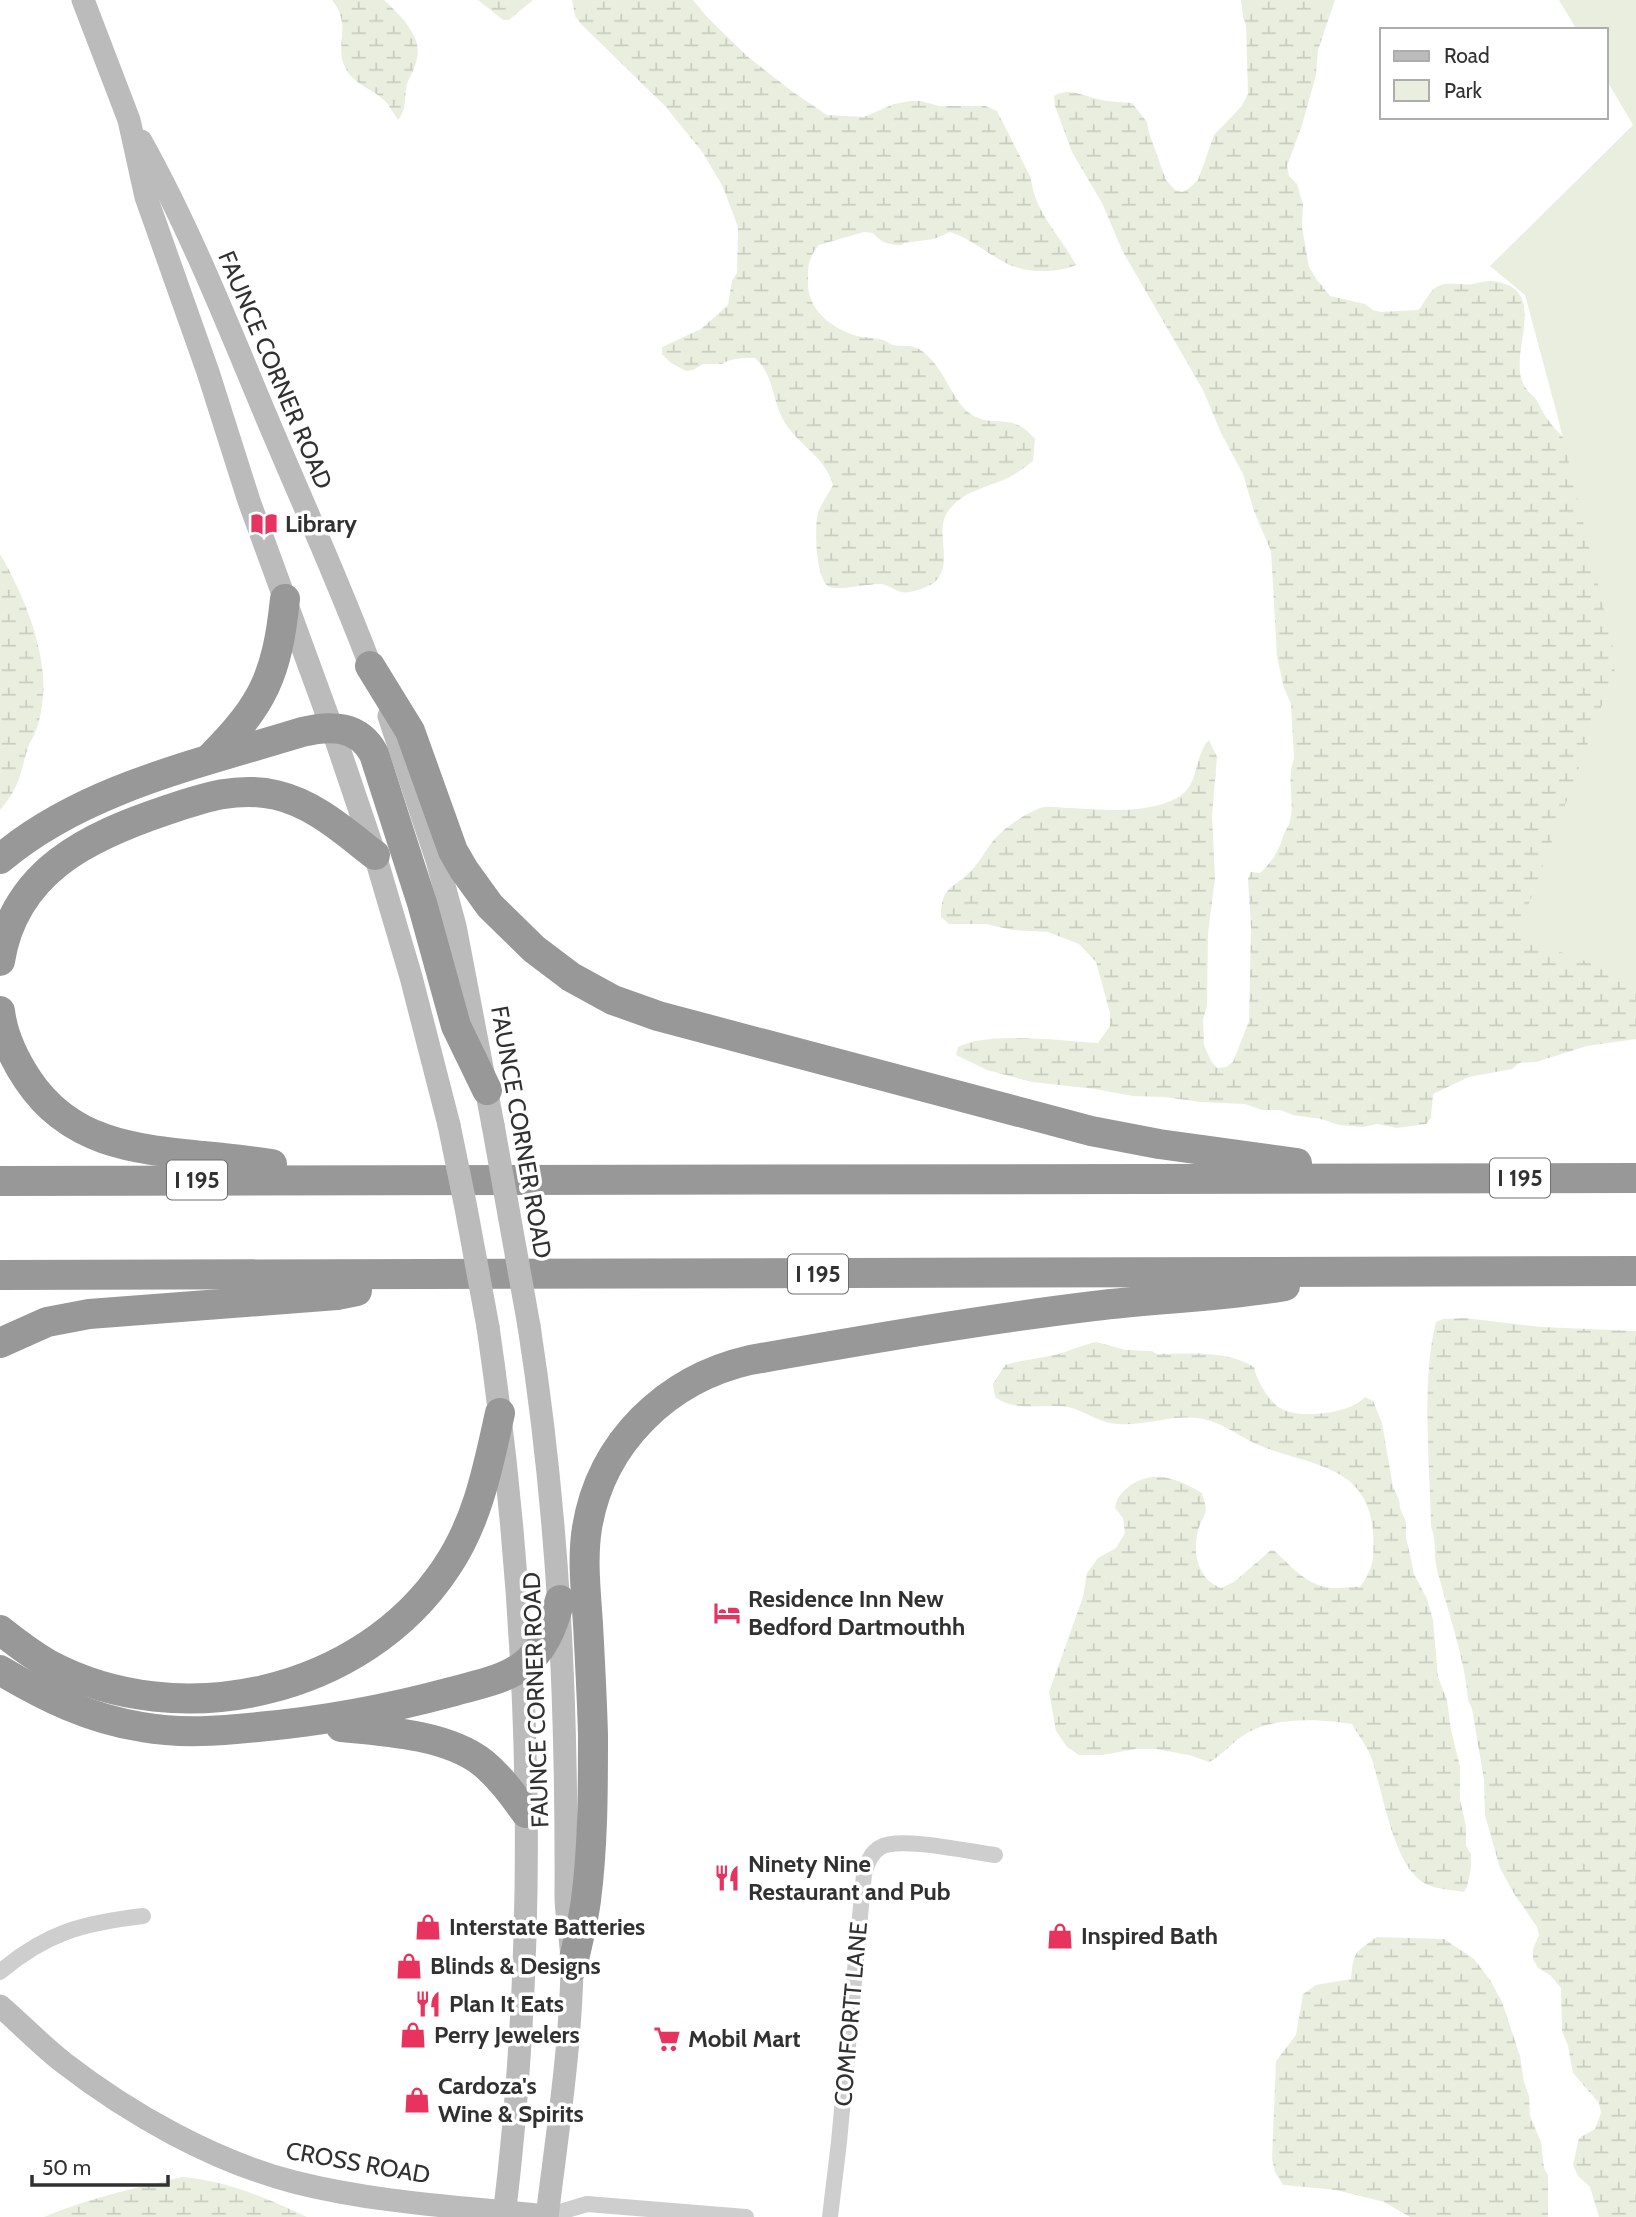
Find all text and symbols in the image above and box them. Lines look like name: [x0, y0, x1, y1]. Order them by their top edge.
legend: [1380, 28, 1608, 119]
text: Road: [1444, 43, 1490, 68]
text: Park: [1444, 78, 1482, 103]
street label: FAUNCE CORNER ROAD: [212, 246, 339, 493]
library icon: Library: [249, 509, 279, 539]
place label: Library: [285, 509, 357, 538]
street label: FAUNCE CORNER ROAD: [485, 1003, 558, 1260]
road number: I 195: [1490, 1158, 1550, 1198]
road number: I 195: [167, 1161, 227, 1200]
road number: I 195: [788, 1254, 848, 1294]
street label: FAUNCE CORNER ROAD: [517, 1572, 554, 1828]
place label: Residence Inn New Bedford Dartmouthh: [748, 1584, 965, 1641]
hotel icon: Residence Inn New Bedford Dartmouthh: [712, 1598, 742, 1628]
place label: Ninety Nine Restaurant and Pub: [748, 1849, 951, 1906]
restaurant icon: Ninety Nine Restaurant and Pub: [712, 1863, 742, 1893]
shop icon: Interstate Batteries: [413, 1912, 443, 1942]
place label: Interstate Batteries: [449, 1912, 645, 1941]
street label: COMFORTT LANE: [828, 1920, 873, 2107]
shop icon: Inspired Bath: [1045, 1921, 1075, 1951]
place label: Inspired Bath: [1081, 1921, 1218, 1950]
shop icon: Blinds & Designs: [394, 1951, 424, 1981]
place label: Blinds & Designs: [430, 1951, 601, 1980]
restaurant icon: Plan It Eats: [413, 1989, 443, 2019]
place label: Plan It Eats: [449, 1989, 564, 2018]
shop icon: Perry Jewelers: [398, 2020, 428, 2050]
place label: Perry Jewelers: [434, 2020, 580, 2049]
supermarket icon: Mobil Mart: [652, 2024, 682, 2054]
place label: Mobil Mart: [688, 2024, 801, 2053]
place label: Cardoza's Wine & Spirits: [438, 2071, 584, 2128]
shop icon: Cardoza's Wine & Spirits: [402, 2085, 432, 2115]
street label: CROSS ROAD: [284, 2136, 433, 2189]
scale bar: [32, 2144, 168, 2188]
text: 50 m: [42, 2155, 91, 2180]

